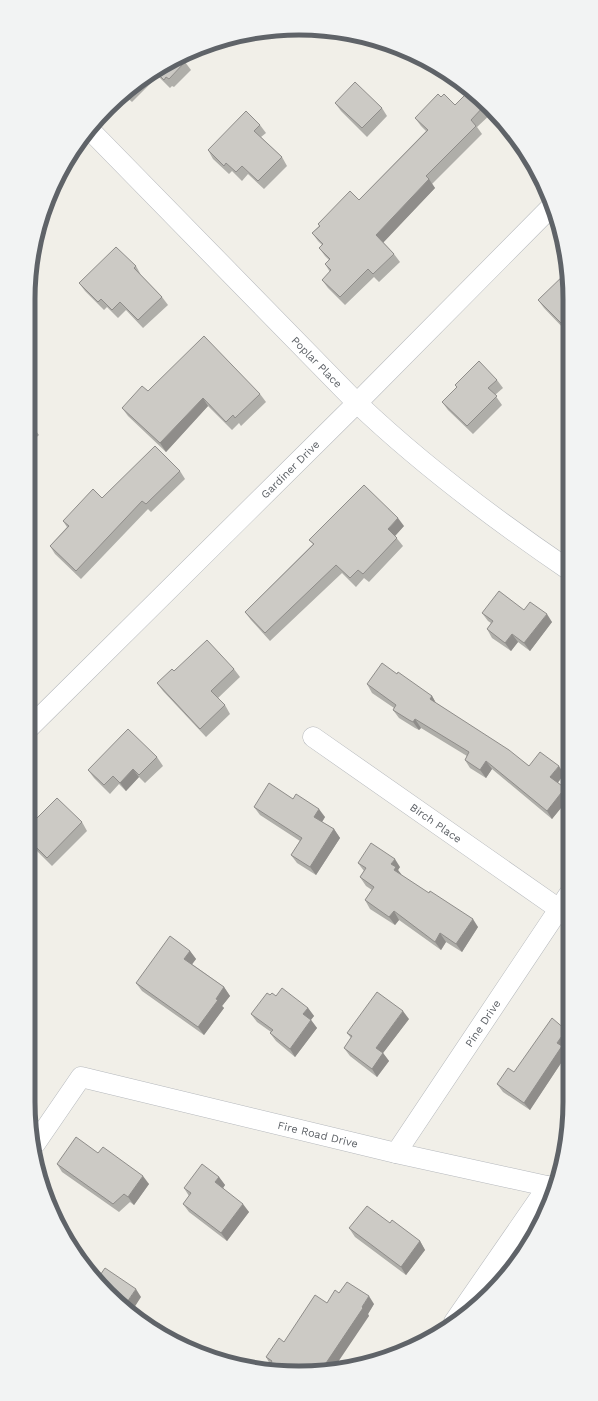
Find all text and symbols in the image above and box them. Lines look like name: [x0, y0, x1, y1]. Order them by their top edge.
street label: Poplar Place: [289, 334, 345, 391]
street label: Gardiner Drive: [259, 438, 322, 501]
street label: Birch Place: [407, 801, 464, 846]
street label: Pine Drive: [463, 997, 503, 1050]
street label: Fire Road Drive: [276, 1119, 359, 1151]

